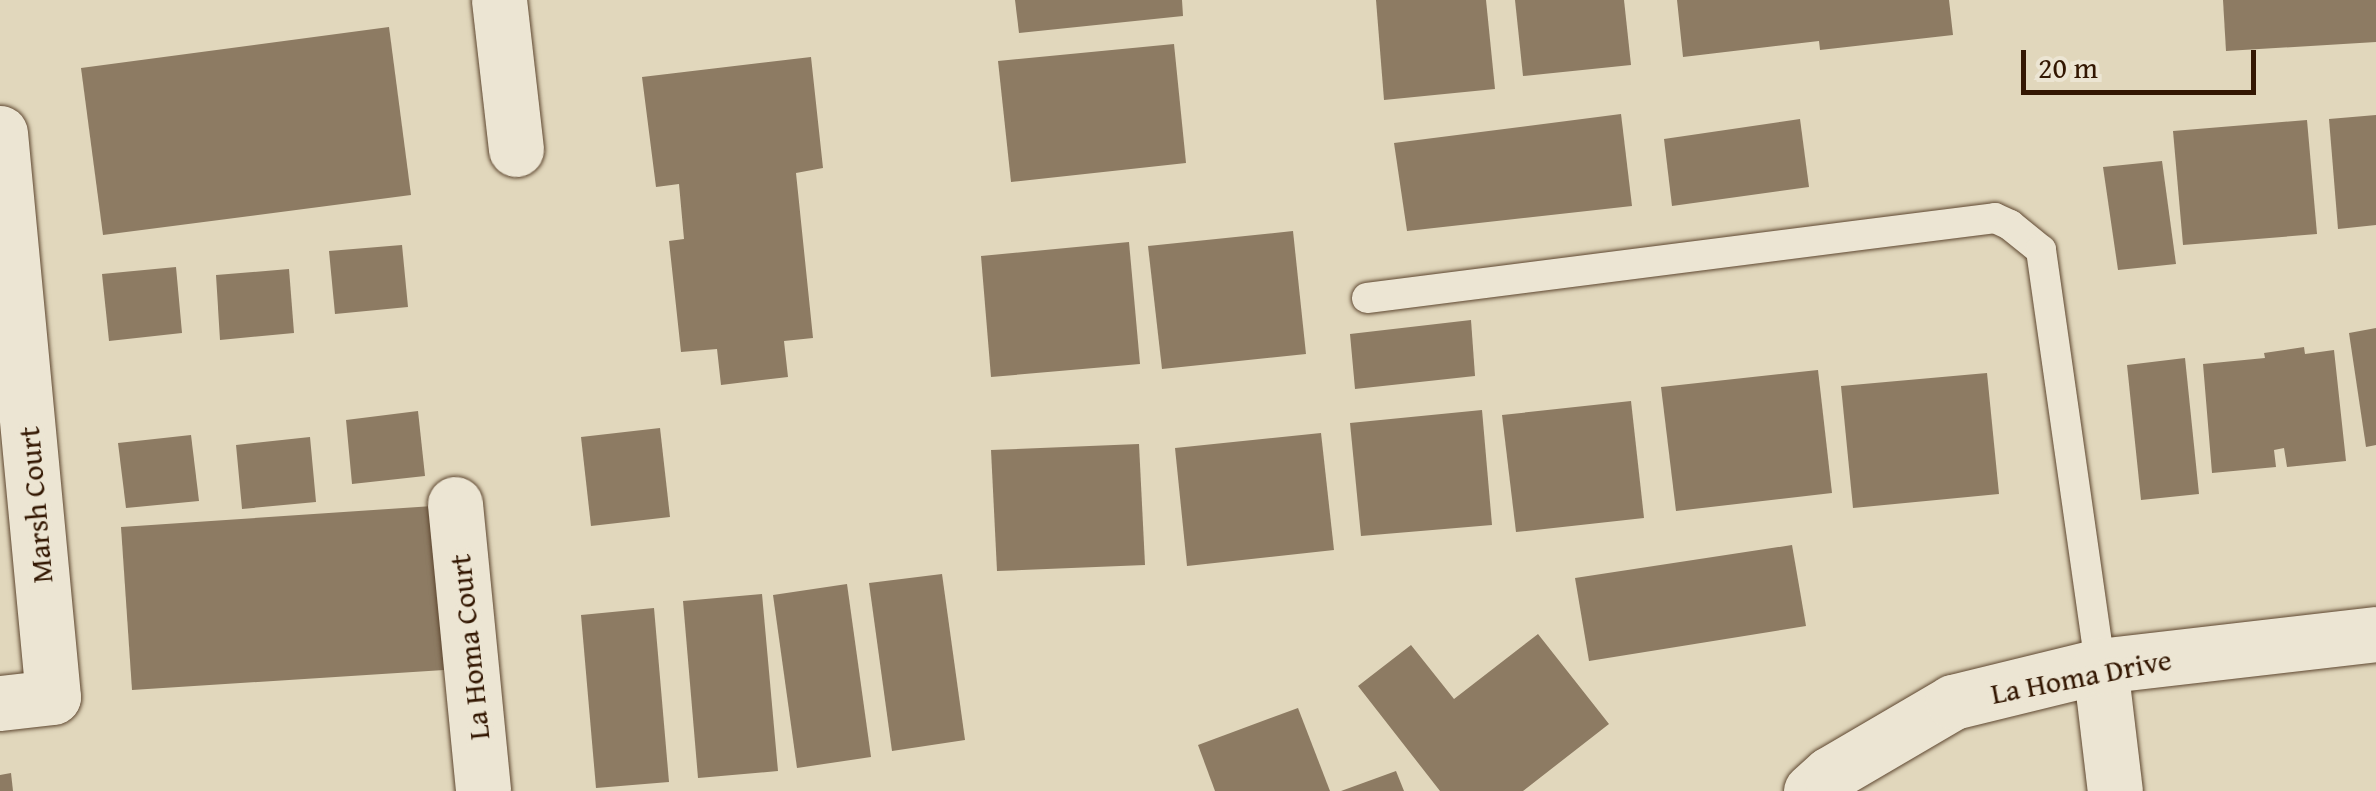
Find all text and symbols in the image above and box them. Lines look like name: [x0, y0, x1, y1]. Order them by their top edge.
scale bar: [2026, 30, 2261, 92]
text: 20 m: [2038, 45, 2098, 89]
street label: Marsh Court: [10, 425, 60, 585]
street label: La Homa Court: [441, 552, 497, 742]
street label: La Homa Drive: [1988, 641, 2174, 711]

